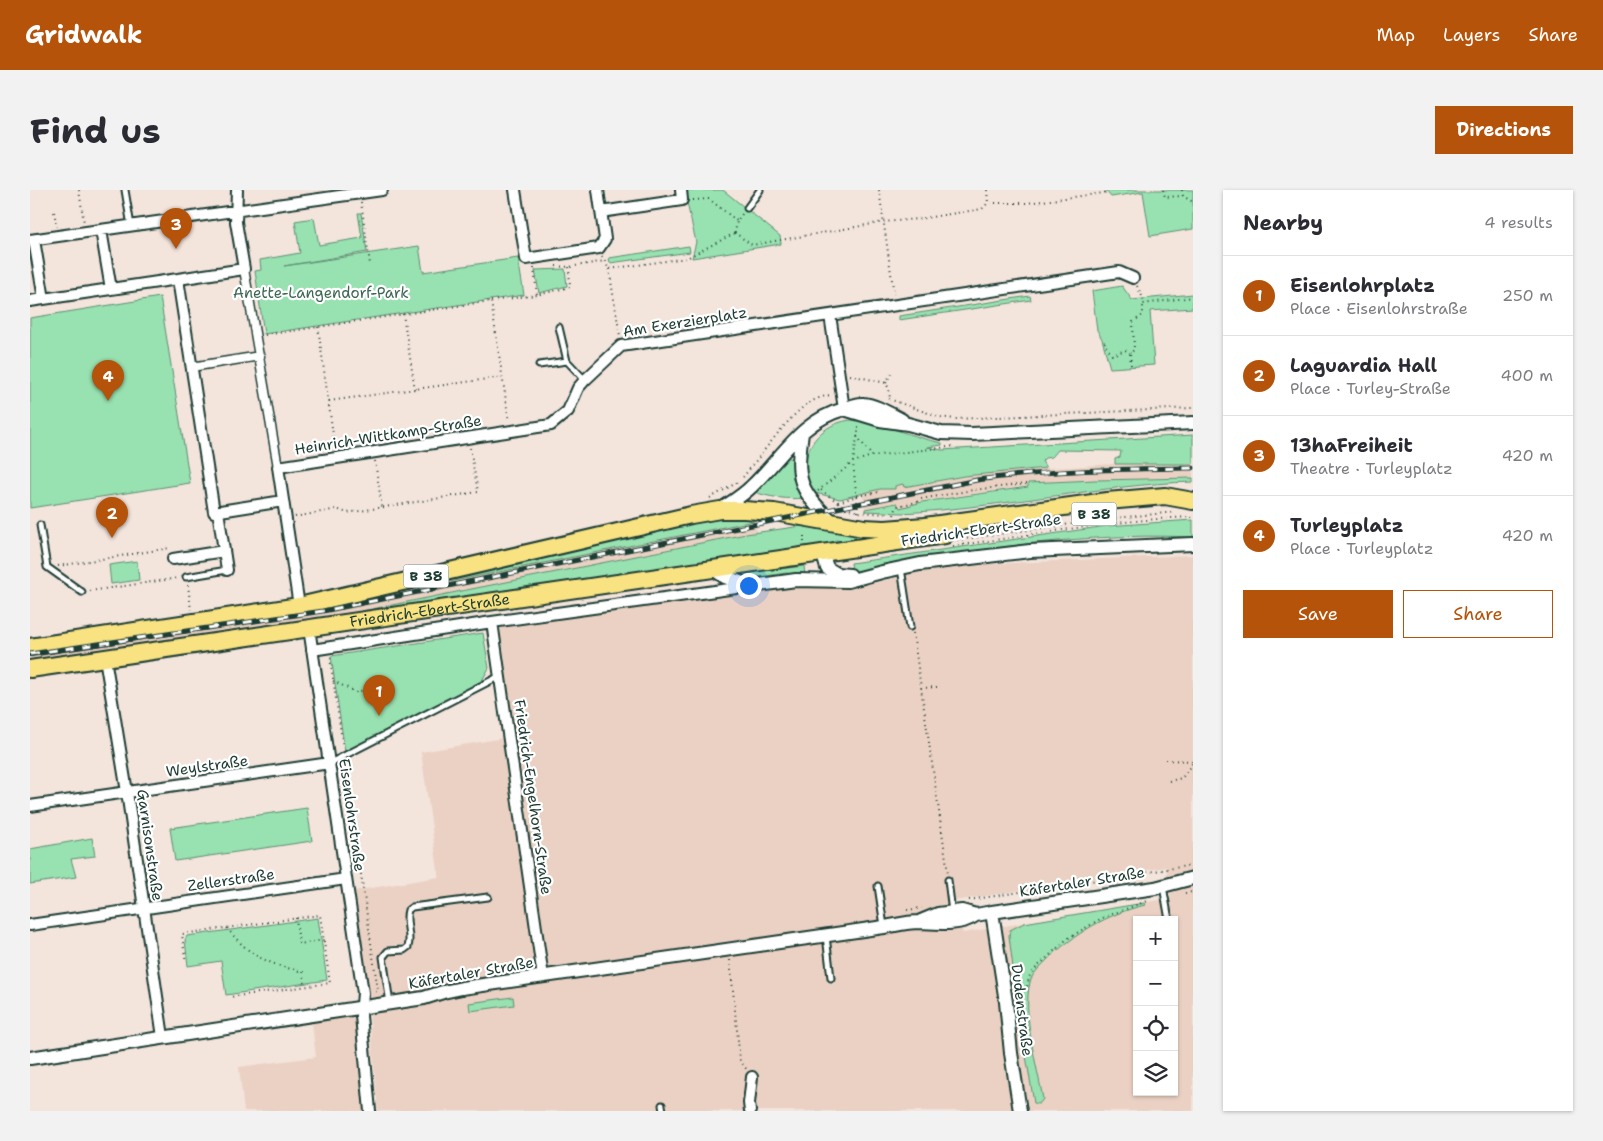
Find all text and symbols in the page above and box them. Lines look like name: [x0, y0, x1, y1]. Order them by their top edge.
text: Gridwalk: [25, 19, 142, 51]
text: Map: [1377, 23, 1415, 47]
text: Layers: [1443, 23, 1500, 47]
text: Share: [1528, 23, 1578, 47]
button: Directions: [1435, 106, 1573, 154]
text: Find us: [30, 107, 161, 154]
pin: 3: [160, 208, 192, 249]
text: Nearby: [1243, 209, 1323, 237]
text: 4 results: [1484, 212, 1553, 233]
text: Eisenlohrplatz: [1290, 273, 1435, 298]
park label: Anette-Langendorf-Park: [233, 283, 409, 303]
text: 1: [1255, 285, 1263, 306]
text: 250 m: [1502, 285, 1553, 306]
text: Place · Eisenlohrstraße: [1290, 298, 1468, 319]
street label: Am Exerzierplatz: [621, 302, 749, 342]
text: Laguardia Hall: [1290, 353, 1437, 378]
pin: 4: [92, 360, 124, 401]
text: 2: [1253, 365, 1265, 386]
text: 400 m: [1500, 365, 1553, 386]
text: Place · Turley-Straße: [1290, 378, 1451, 399]
street label: Heinrich-Wittkamp-Straße: [293, 410, 483, 460]
text: 13haFreiheit: [1290, 433, 1413, 458]
text: 3: [1253, 445, 1265, 466]
text: 420 m: [1502, 445, 1553, 466]
text: Theatre · Turleyplatz: [1290, 458, 1453, 479]
pin: 2: [96, 497, 128, 538]
road number: B 38: [1072, 502, 1116, 526]
street label: Friedrich-Ebert-Straße: [900, 509, 1062, 551]
text: Turleyplatz: [1290, 513, 1404, 538]
text: 4: [1253, 525, 1265, 546]
text: 420 m: [1502, 525, 1553, 546]
text: Place · Turleyplatz: [1290, 538, 1433, 559]
road number: B 38: [404, 564, 448, 588]
your location: [736, 573, 762, 599]
street label: Friedrich-Ebert-Straße: [348, 589, 511, 632]
button: Save: [1243, 590, 1393, 638]
button: Share: [1403, 590, 1553, 638]
pin: 1: [363, 675, 395, 716]
street label: Friedrich-Engelhorn-Straße: [509, 698, 557, 896]
street label: Weylstraße: [165, 750, 249, 782]
street label: Eisenlohrstraße: [334, 757, 370, 873]
street label: Garnisonstraße: [132, 788, 168, 902]
street label: Käfertaler Straße: [1018, 862, 1146, 902]
street label: Zellerstraße: [186, 864, 276, 896]
map controls: [1133, 916, 1178, 1096]
button: +: [1133, 916, 1178, 961]
street label: Käfertaler Straße: [407, 952, 535, 994]
button: −: [1133, 961, 1178, 1006]
street label: Dudenstraße: [1006, 963, 1038, 1057]
button: locate: [1133, 1006, 1178, 1051]
button: layers: [1133, 1051, 1178, 1096]

